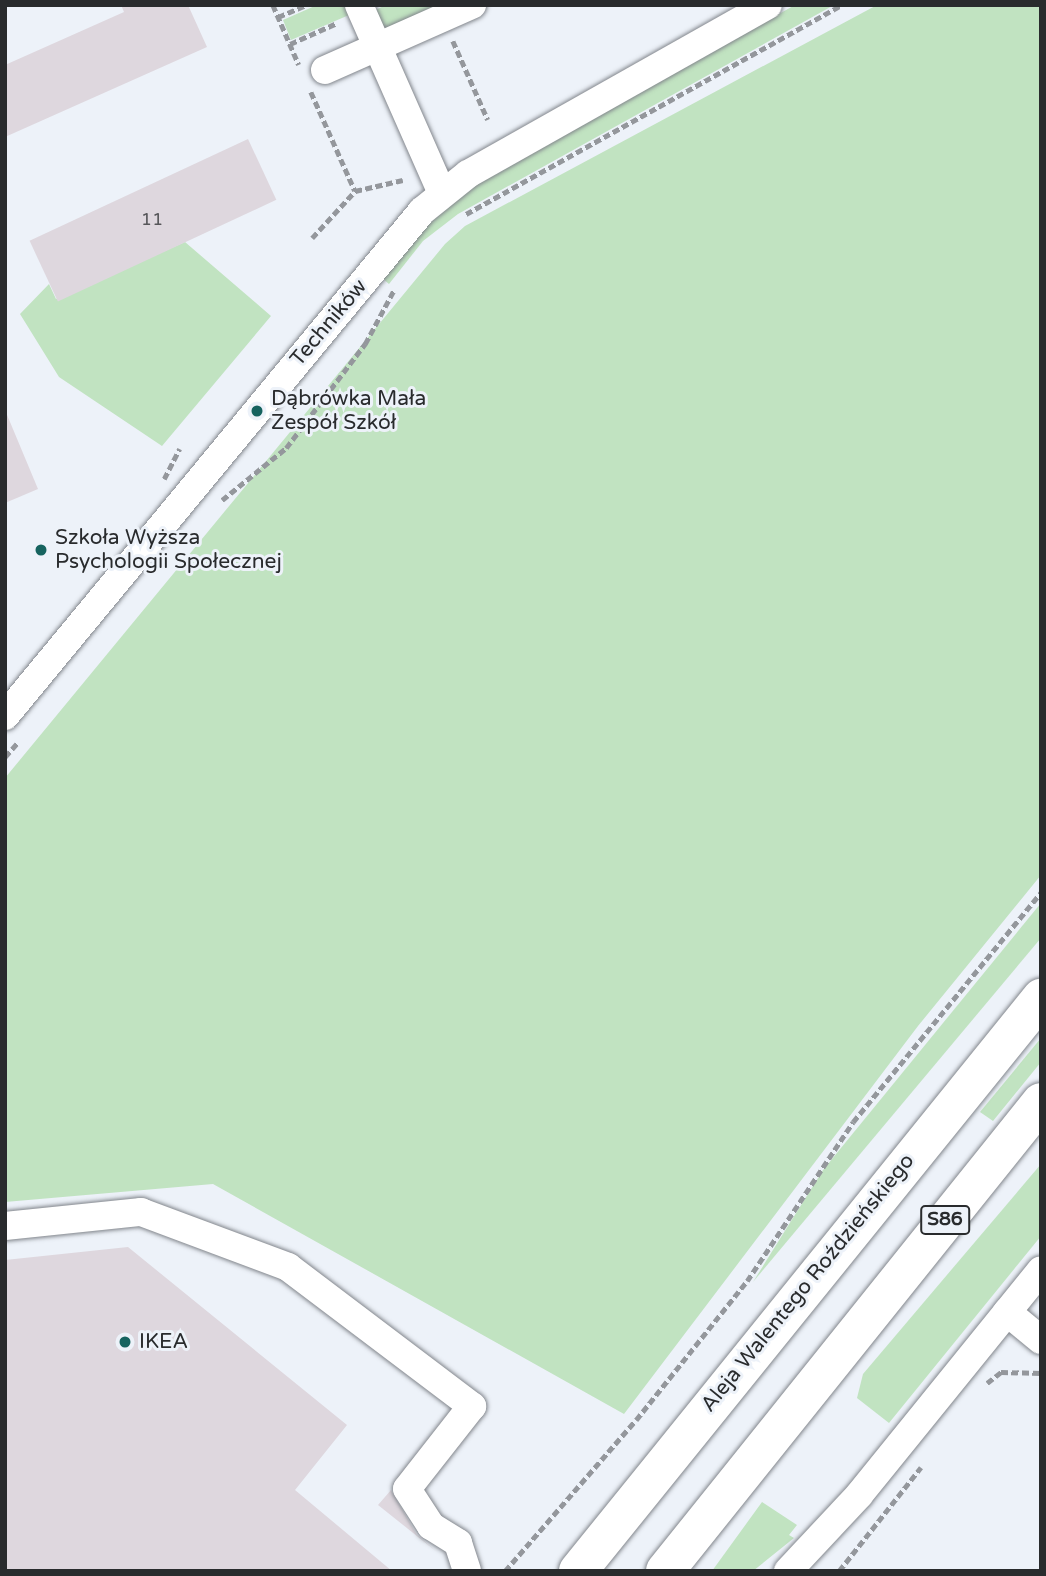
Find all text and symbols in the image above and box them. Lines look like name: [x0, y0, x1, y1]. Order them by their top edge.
house number: 11: [141, 208, 163, 230]
street label: Techników: [285, 274, 373, 372]
place label: Dąbrówka Mała Zespół Szkół: [271, 386, 426, 436]
marker: Dąbrówka Mała Zespół Szkół: [249, 403, 265, 419]
place label: Szkoła Wyższa Psychologii Społecznej: [55, 525, 282, 575]
marker: Szkoła Wyższa Psychologii Społecznej: [33, 542, 49, 558]
street label: Aleja Walentego Roździeńskiego: [696, 1149, 920, 1417]
road number: S86: [919, 1204, 971, 1236]
place label: IKEA: [139, 1329, 188, 1355]
marker: IKEA: [117, 1334, 133, 1350]

